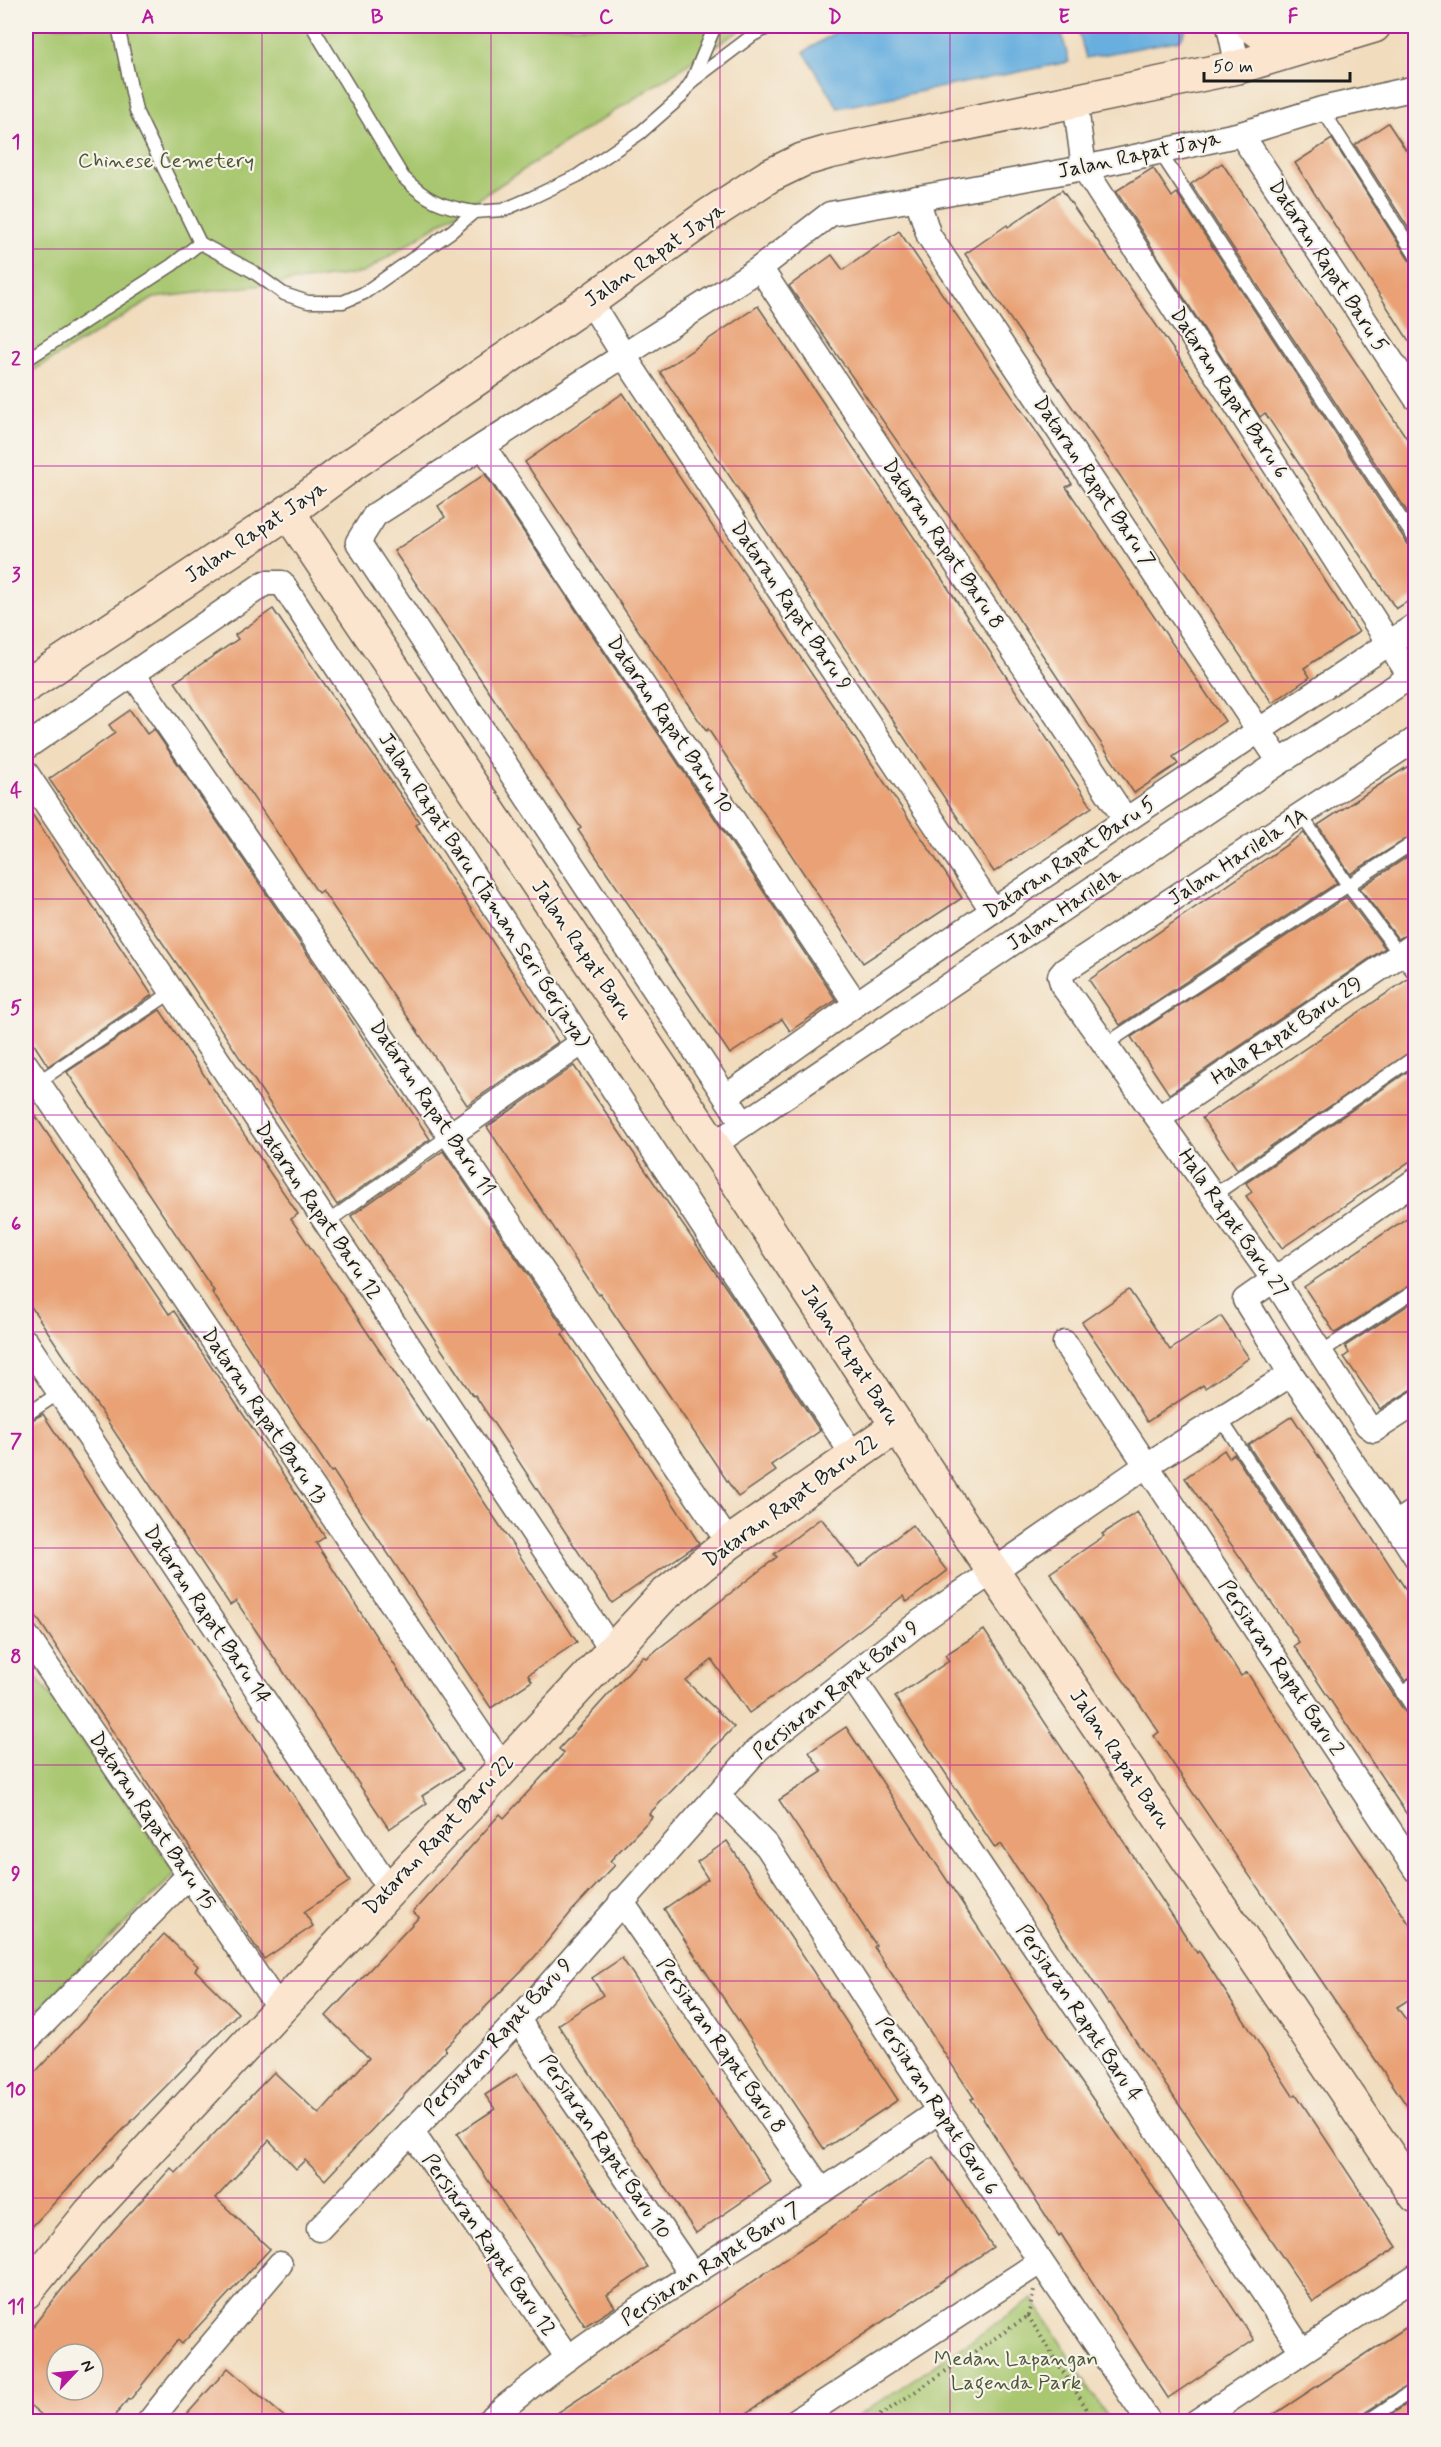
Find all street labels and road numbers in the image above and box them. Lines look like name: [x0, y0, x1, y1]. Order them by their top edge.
street label: Jalan Rapat Jaya: [1055, 124, 1223, 186]
street label: Dataran Rapat Baru 5: [1262, 174, 1394, 358]
street label: Jalan Rapat Jaya: [579, 196, 731, 314]
street label: Dataran Rapat Baru 6: [1163, 302, 1295, 484]
street label: Dataran Rapat Baru 7: [1026, 391, 1162, 573]
street label: Dataran Rapat Baru 8: [875, 453, 1011, 635]
street label: Jalan Rapat Jaya: [179, 474, 333, 590]
street label: Dataran Rapat Baru 9: [724, 516, 858, 696]
street label: Dataran Rapat Baru 10: [600, 630, 740, 820]
street label: Jalan Rapat Baru (Taman Seri Berjaya): [375, 732, 593, 1048]
street label: Dataran Rapat Baru 5: [979, 790, 1161, 926]
street label: Jalan Harilela 1A: [1163, 801, 1313, 913]
street label: Jalan Harilela: [1001, 860, 1127, 958]
street label: Jalan Rapat Baru: [528, 878, 636, 1022]
street label: Hala Rapat Baru 29: [1206, 970, 1368, 1092]
street label: Dataran Rapat Baru 11: [363, 1014, 501, 1202]
street label: Dataran Rapat Baru 12: [248, 1117, 388, 1305]
street label: Hala Rapat Baru 27: [1171, 1143, 1295, 1303]
street label: Jalan Rapat Baru: [794, 1279, 906, 1431]
street label: Dataran Rapat Baru 13: [195, 1323, 333, 1510]
street label: Dataran Rapat Baru 22: [698, 1428, 884, 1574]
street label: Dataran Rapat Baru 14: [137, 1520, 278, 1710]
street label: Persiaran Rapat Baru 2: [1212, 1574, 1350, 1762]
street label: Persiaran Rapat Baru 9: [747, 1614, 925, 1766]
street label: Jalan Rapat Baru: [1063, 1683, 1177, 1835]
street label: Dataran Rapat Baru 15: [82, 1727, 222, 1915]
street label: Dataran Rapat Baru 22: [357, 1749, 521, 1921]
street label: Persiaran Rapat Baru 4: [1009, 1919, 1149, 2107]
street label: Persiaran Rapat Baru 9: [417, 1952, 579, 2122]
street label: Persiaran Rapat Baru 8: [650, 1953, 792, 2139]
street label: Persiaran Rapat Baru 6: [869, 2011, 1005, 2201]
street label: Persiaran Rapat Baru 10: [532, 2049, 678, 2245]
street label: Persiaran Rapat Baru 12: [415, 2148, 563, 2342]
street label: Persiaran Rapat Baru 7: [616, 2195, 807, 2333]

